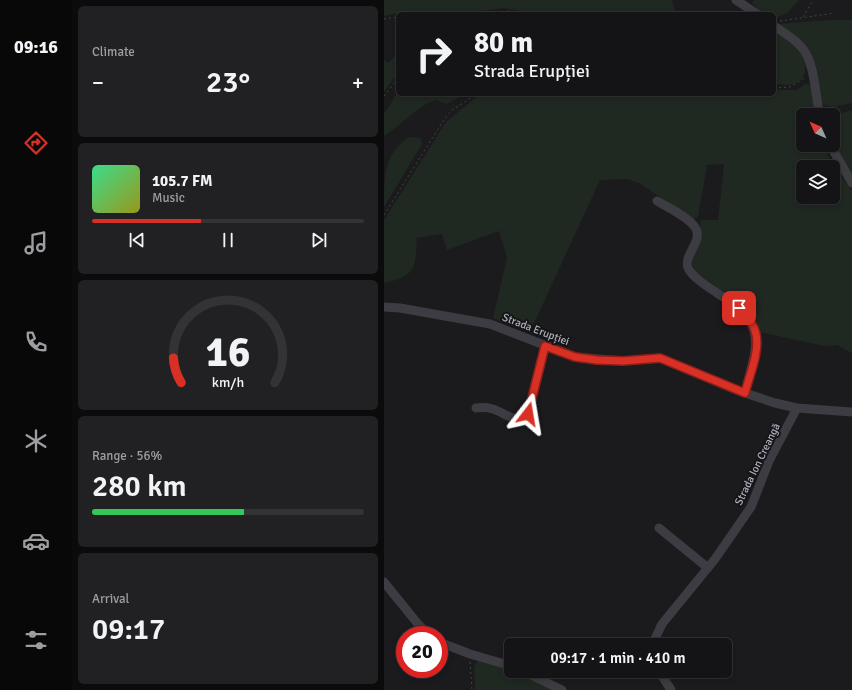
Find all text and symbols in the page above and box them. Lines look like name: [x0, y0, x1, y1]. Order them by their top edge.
text: 80 m: [474, 26, 533, 60]
icon: right: [408, 28, 460, 80]
text: 09:16: [14, 36, 58, 58]
text: Climate: [92, 44, 135, 60]
text: Strada Erupției: [474, 60, 590, 82]
text: 23°: [206, 64, 250, 101]
text: −: [92, 69, 104, 96]
text: +: [352, 69, 364, 96]
north arrow: [796, 108, 840, 152]
map controls: [796, 108, 840, 204]
icon: directions: [22, 129, 50, 157]
button: layers: [796, 160, 840, 204]
text: 105.7 FM: [152, 172, 213, 190]
text: Music: [152, 190, 185, 206]
icon: music: [22, 229, 50, 257]
icon: previous: [126, 229, 148, 251]
icon: pause: [217, 229, 239, 251]
icon: next: [308, 229, 330, 251]
pin: [722, 291, 756, 325]
icon: arrive: [728, 297, 750, 319]
street label: Strada Erupției: [500, 311, 571, 348]
text: 16: [206, 327, 250, 378]
icon: phone: [22, 328, 50, 356]
text: km/h: [212, 374, 244, 391]
position arrow: [507, 393, 549, 435]
street label: Strada Ion Creangă: [732, 421, 783, 507]
icon: climate: [22, 427, 50, 455]
text: Range · 56%: [92, 448, 162, 464]
text: 280 km: [92, 468, 187, 505]
icon: car: [22, 527, 50, 555]
text: Arrival: [92, 591, 129, 607]
text: 09:17: [92, 611, 165, 648]
icon: filters: [22, 626, 50, 654]
speed limit sign: 20: [396, 626, 448, 678]
text: 09:17 · 1 min · 410 m: [551, 649, 685, 667]

